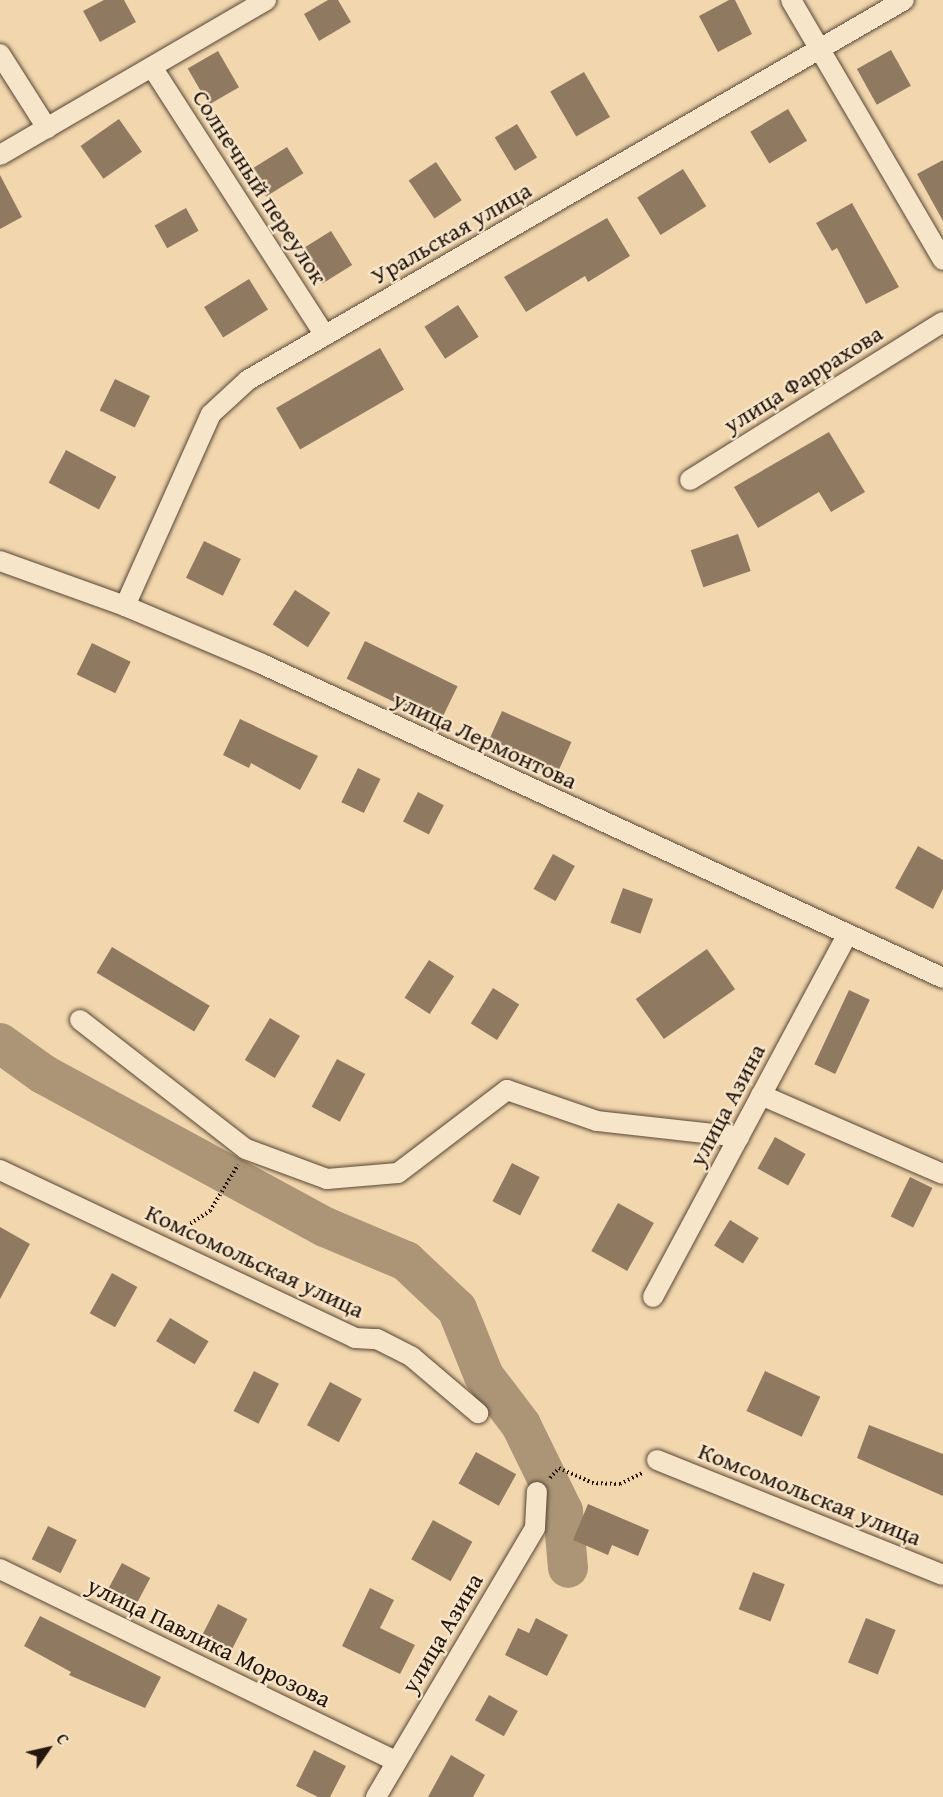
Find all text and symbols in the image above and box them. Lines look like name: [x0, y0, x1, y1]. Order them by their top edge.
street label: Солнечный переулок: [186, 84, 334, 290]
street label: Уральская улица: [366, 175, 536, 291]
street label: улица Фаррахова: [718, 319, 888, 439]
street label: улица Лермонтова: [388, 685, 582, 795]
street label: улица Азина: [683, 1039, 771, 1171]
street label: Комсомольская улица: [141, 1198, 369, 1324]
street label: Комсомольская улица: [694, 1436, 926, 1552]
street label: улица Азина: [395, 1568, 489, 1698]
street label: улица Павлика Морозова: [82, 1570, 336, 1714]
north arrow: [18, 1719, 78, 1779]
text: С: [50, 1728, 75, 1749]

